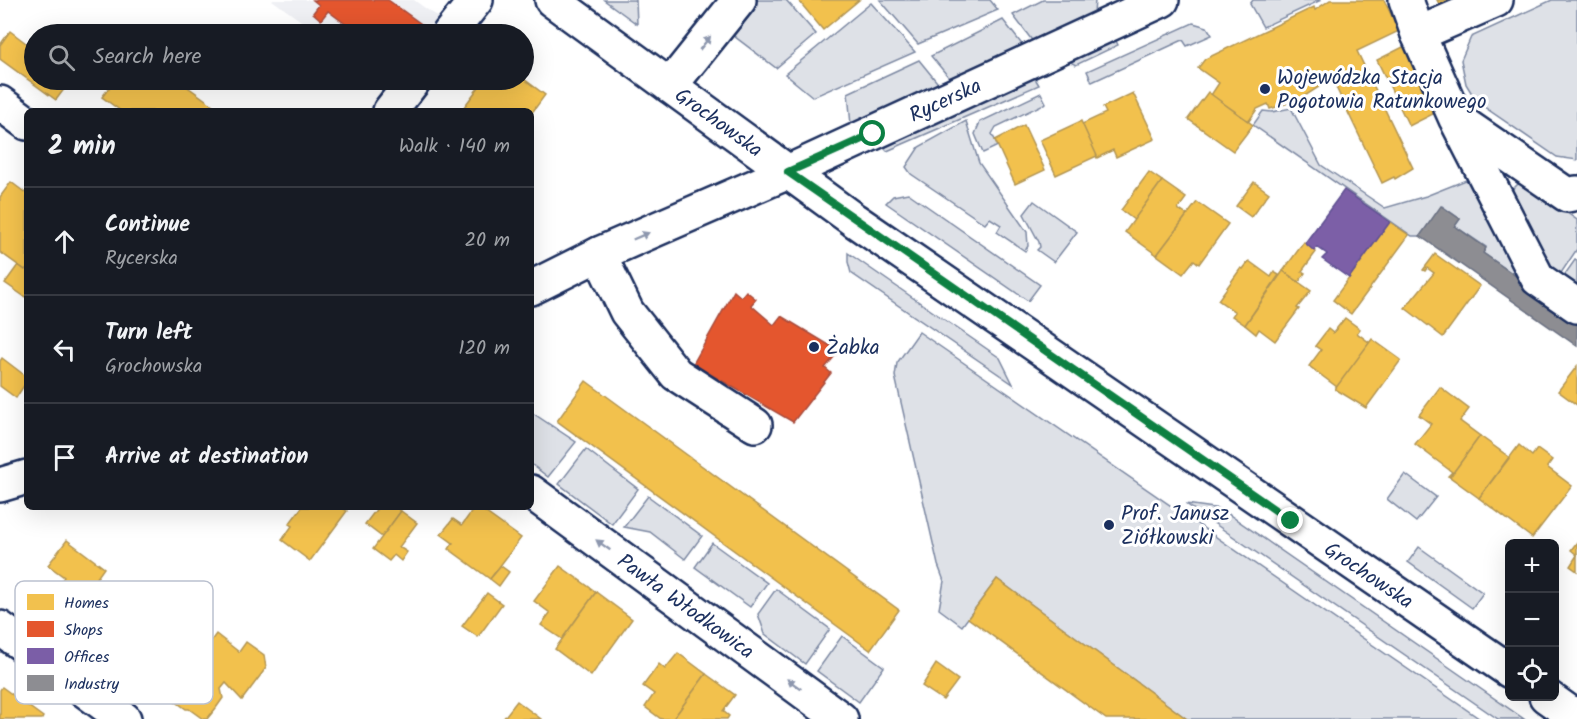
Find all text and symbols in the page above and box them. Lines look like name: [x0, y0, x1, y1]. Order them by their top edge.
search box: [24, 24, 534, 90]
one-way arrow: [698, 36, 710, 51]
text: Search here: [93, 40, 201, 75]
icon: search: [45, 41, 78, 74]
place label: Wojewódzka Stacja Pogotowia Ratunkowego: [1277, 62, 1486, 119]
street label: Rycerska: [904, 70, 987, 132]
street label: Grochowska: [667, 80, 769, 167]
marker: Wojewódzka Stacja Pogotowia Ratunkowego: [1258, 82, 1272, 96]
route start: [859, 120, 885, 146]
text: 2 min: [48, 126, 116, 168]
text: Walk · 140 m: [399, 131, 510, 163]
text: Continue: [105, 208, 190, 243]
icon: ahead: [48, 225, 81, 258]
text: 20 m: [464, 225, 510, 257]
one-way arrow: [632, 231, 650, 241]
text: Rycerska: [105, 243, 178, 275]
text: Turn left: [105, 316, 192, 351]
place label: Żabka: [826, 332, 880, 365]
icon: left: [48, 333, 81, 366]
text: 120 m: [458, 333, 510, 365]
marker: Żabka: [807, 340, 821, 354]
text: Grochowska: [105, 351, 202, 383]
text: Arrive at destination: [105, 440, 308, 475]
icon: arrive: [48, 441, 81, 474]
place label: Prof. Janusz Ziółkowski: [1121, 498, 1229, 555]
route end: [1277, 507, 1303, 533]
marker: Prof. Janusz Ziółkowski: [1102, 518, 1116, 532]
street label: Grochowska: [1317, 534, 1420, 618]
one-way arrow: [595, 539, 610, 551]
map controls: [1505, 539, 1559, 701]
button: +: [1505, 539, 1559, 593]
street label: Pawła Włodkowica: [609, 546, 761, 668]
legend: [15, 581, 213, 704]
text: Homes: [64, 591, 109, 616]
button: −: [1505, 593, 1559, 647]
text: Shops: [64, 618, 103, 643]
text: Offices: [64, 645, 110, 670]
button: locate: [1505, 647, 1559, 701]
text: Industry: [64, 672, 119, 697]
one-way arrow: [786, 679, 801, 691]

